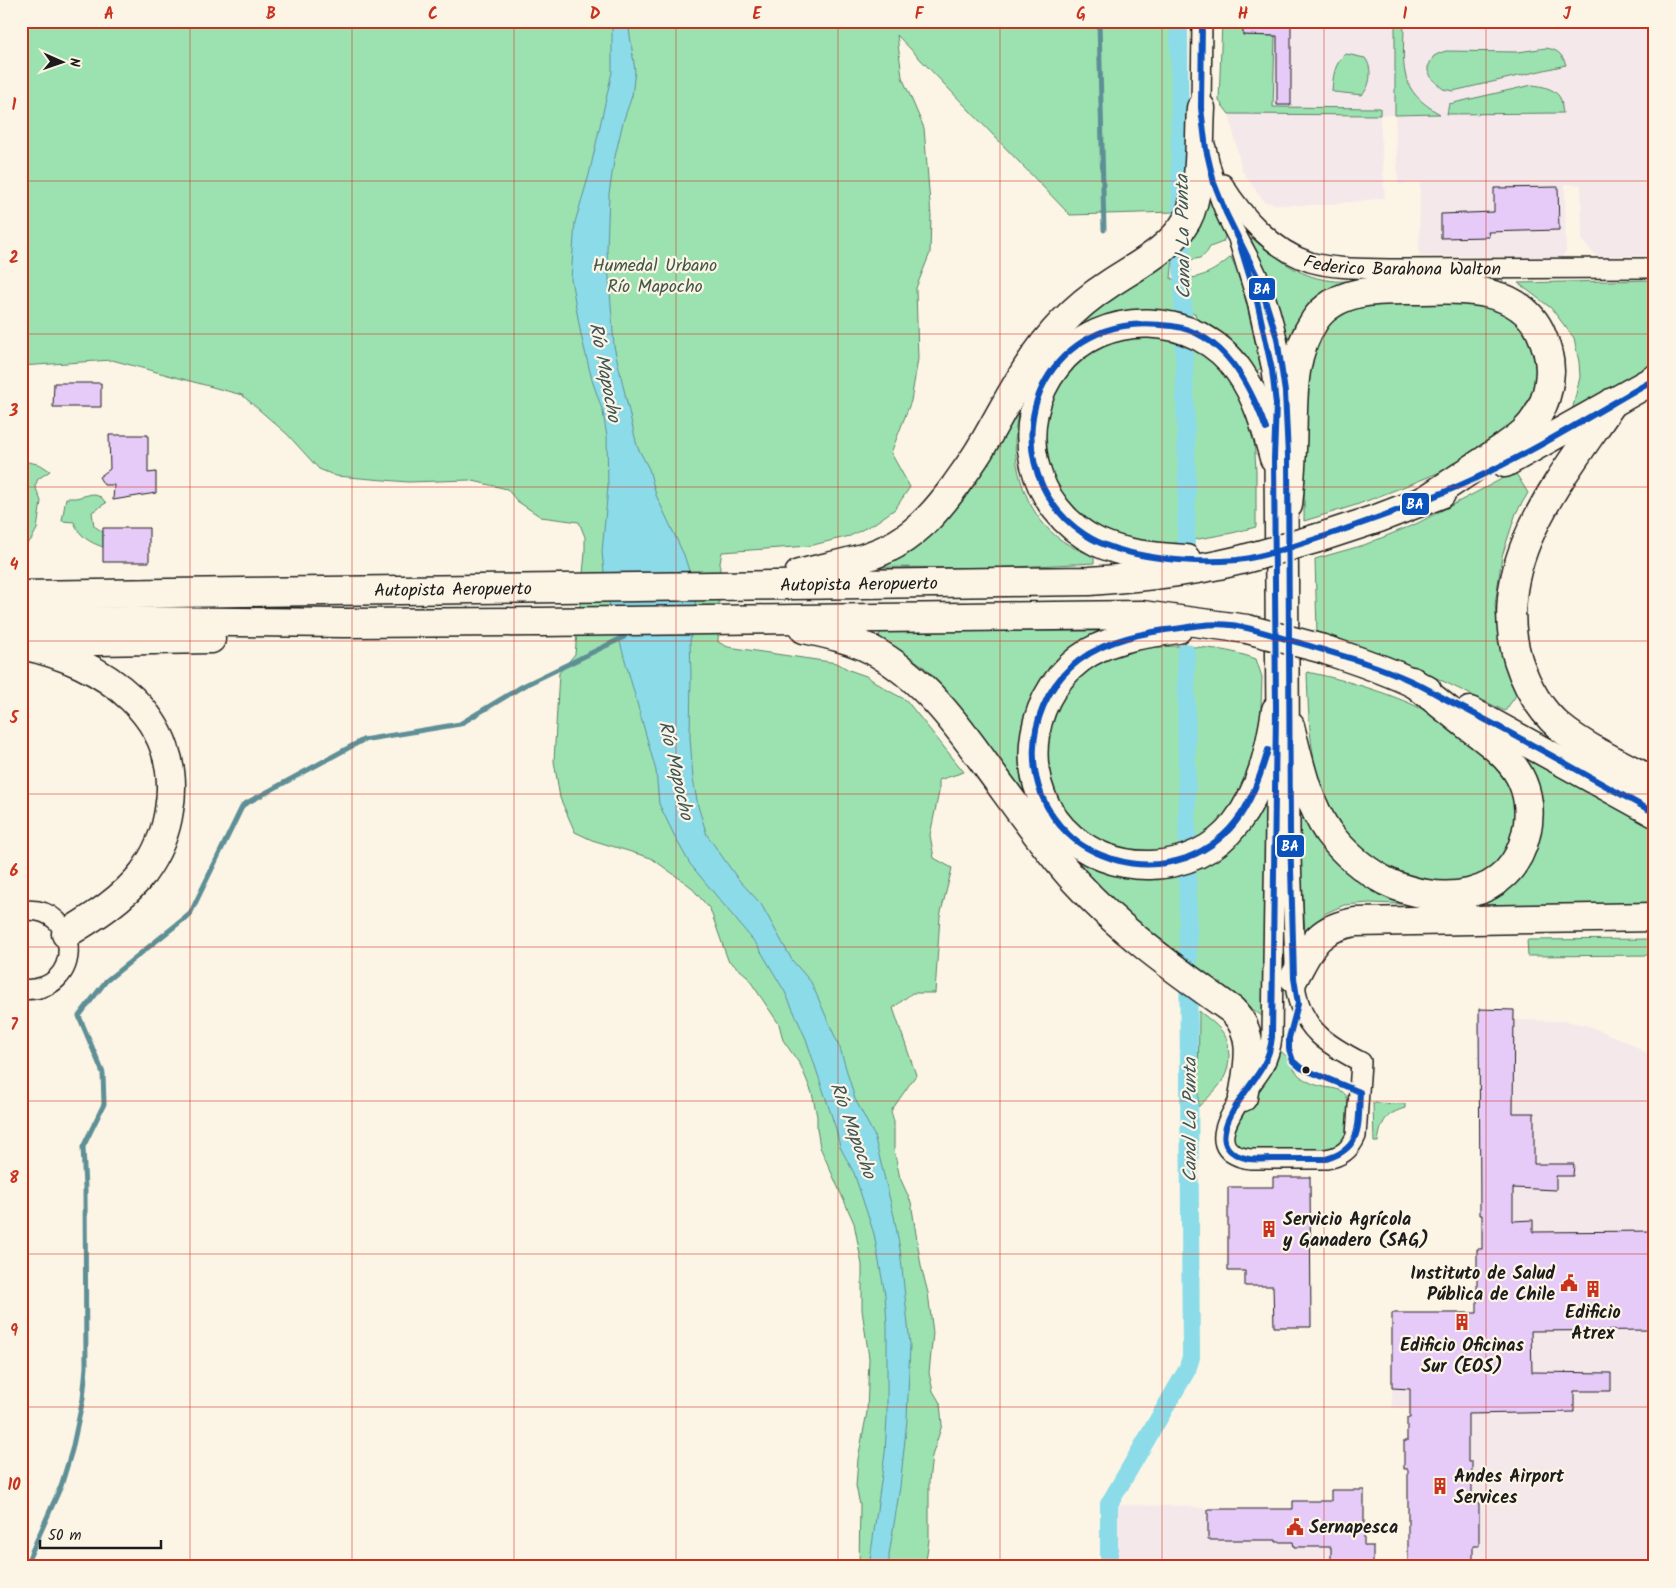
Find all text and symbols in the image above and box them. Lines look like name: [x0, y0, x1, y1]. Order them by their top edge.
text: A: [104, 2, 114, 27]
text: B: [266, 2, 276, 27]
text: C: [428, 2, 438, 27]
text: D: [590, 2, 601, 27]
text: E: [753, 2, 763, 27]
text: F: [915, 2, 925, 27]
text: G: [1076, 2, 1086, 27]
text: H: [1238, 2, 1248, 27]
text: I: [1403, 2, 1408, 27]
text: J: [1563, 2, 1572, 27]
north arrow: [38, 38, 88, 88]
text: N: [63, 58, 85, 67]
text: 1: [12, 93, 17, 118]
water label: Canal La Punta: [1168, 173, 1200, 299]
text: 2: [9, 246, 19, 271]
street label: Federico Barahona Walton: [1299, 248, 1501, 285]
park label: Humedal Urbano Río Mapocho: [593, 252, 717, 302]
line badge: BA: [1248, 277, 1276, 301]
text: BA: [1253, 279, 1271, 301]
water label: Río Mapocho: [580, 320, 629, 426]
text: 3: [9, 399, 19, 424]
line badge: BA: [1401, 492, 1430, 516]
text: BA: [1406, 494, 1424, 516]
text: 4: [10, 553, 19, 578]
street label: Autopista Aeropuerto: [780, 570, 938, 601]
street label: Autopista Aeropuerto: [374, 575, 532, 606]
text: 5: [9, 706, 20, 731]
water label: Río Mapocho: [649, 718, 701, 824]
line badge: BA: [1276, 834, 1305, 858]
text: BA: [1281, 836, 1299, 858]
text: 6: [10, 859, 19, 884]
text: 7: [10, 1013, 18, 1038]
water label: Canal La Punta: [1176, 1057, 1206, 1182]
unlabelled marker: [1301, 1065, 1311, 1075]
water label: Río Mapocho: [821, 1078, 884, 1184]
text: 8: [9, 1166, 19, 1191]
place label: Servicio Agrícola y Ganadero (SAG): [1282, 1206, 1429, 1256]
building icon: Servicio Agrícola y Ganadero (SAG): [1259, 1219, 1279, 1239]
place label: Instituto de Salud Pública de Chile: [1410, 1260, 1555, 1310]
public building icon: Instituto de Salud Pública de Chile: [1559, 1273, 1579, 1293]
building icon: Edificio Atrex: [1583, 1279, 1603, 1299]
place label: Edificio Atrex: [1565, 1299, 1621, 1349]
building icon: Edificio Oficinas Sur (EOS): [1452, 1312, 1472, 1332]
text: 9: [10, 1319, 18, 1344]
place label: Edificio Oficinas Sur (EOS): [1400, 1332, 1524, 1382]
place label: Andes Airport Services: [1454, 1463, 1565, 1513]
text: 10: [7, 1473, 21, 1498]
building icon: Andes Airport Services: [1430, 1476, 1450, 1496]
place label: Sernapesca: [1309, 1514, 1398, 1543]
public building icon: Sernapesca: [1285, 1517, 1305, 1537]
scale bar: [40, 1518, 161, 1550]
text: 50 m: [48, 1524, 82, 1548]

